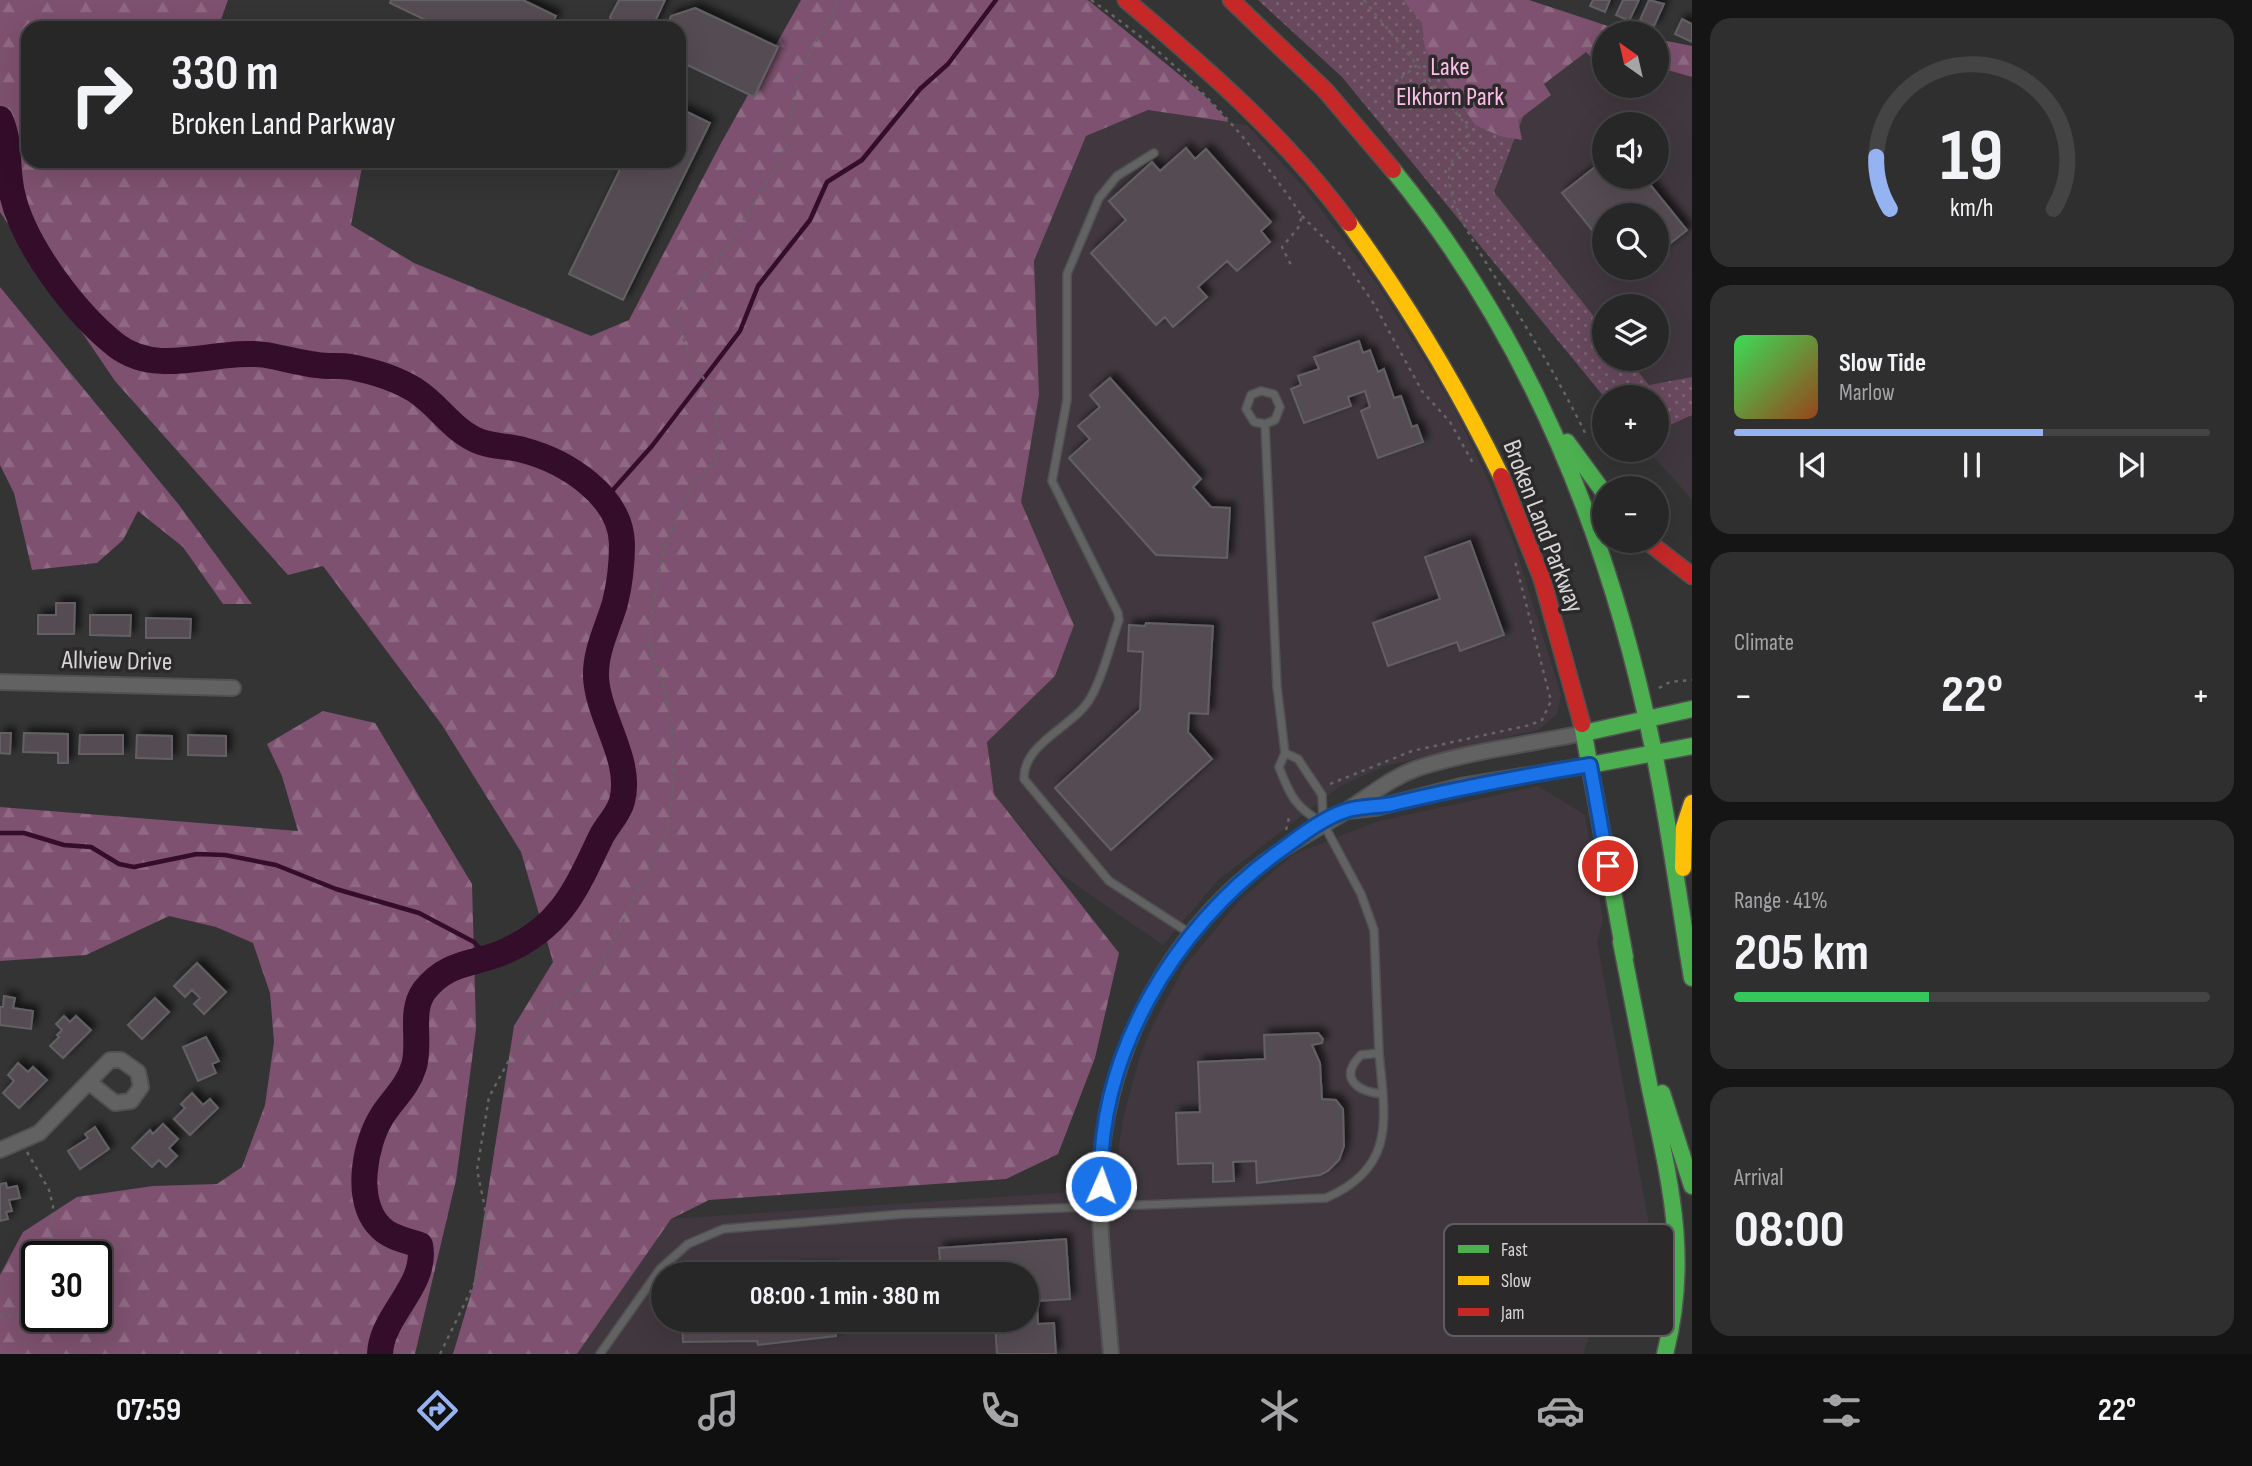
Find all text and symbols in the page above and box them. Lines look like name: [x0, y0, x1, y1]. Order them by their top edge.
north arrow: [1592, 21, 1670, 98]
map controls: [1592, 21, 1669, 553]
text: 330 m: [171, 45, 278, 104]
icon: right: [56, 49, 147, 140]
park label: Lake Elkhorn Park: [1396, 52, 1504, 113]
text: Broken Land Parkway: [171, 105, 396, 144]
button: sound: [1592, 112, 1669, 189]
text: 19: [1940, 113, 2004, 201]
text: km/h: [1950, 192, 1994, 223]
button: search: [1592, 203, 1669, 280]
button: layers: [1592, 294, 1669, 371]
text: Slow Tide: [1839, 348, 1926, 379]
text: Marlow: [1839, 379, 1895, 407]
button: +: [1592, 385, 1669, 462]
street label: Broken Land Parkway: [1495, 436, 1590, 617]
icon: previous: [1794, 446, 1832, 484]
icon: pause: [1953, 446, 1991, 484]
icon: next: [2112, 446, 2150, 484]
button: −: [1592, 476, 1669, 553]
text: Climate: [1734, 629, 1794, 657]
street label: Allview Drive: [60, 645, 173, 678]
text: 22°: [1941, 664, 2003, 727]
text: −: [1734, 674, 1753, 719]
text: +: [2191, 674, 2210, 719]
pin: [1578, 836, 1638, 896]
icon: arrive: [1589, 847, 1627, 885]
text: Range · 41%: [1734, 887, 1828, 915]
text: 205 km: [1734, 922, 1869, 985]
position arrow: [1064, 1149, 1138, 1223]
text: Arrival: [1734, 1164, 1783, 1192]
text: 08:00: [1734, 1199, 1844, 1262]
legend: [1444, 1224, 1674, 1336]
text: Fast: [1501, 1239, 1528, 1262]
speed limit sign: 30: [21, 1241, 112, 1332]
text: Slow: [1501, 1270, 1531, 1293]
text: 08:00 · 1 min · 380 m: [750, 1281, 940, 1312]
text: Jam: [1500, 1302, 1524, 1325]
icon: directions: [413, 1386, 462, 1435]
icon: music: [694, 1386, 743, 1435]
icon: phone: [975, 1386, 1024, 1435]
icon: climate: [1255, 1386, 1304, 1435]
icon: car: [1536, 1386, 1585, 1435]
icon: filters: [1817, 1386, 1866, 1435]
text: 07:59: [116, 1391, 181, 1430]
text: 22°: [2098, 1391, 2136, 1430]

